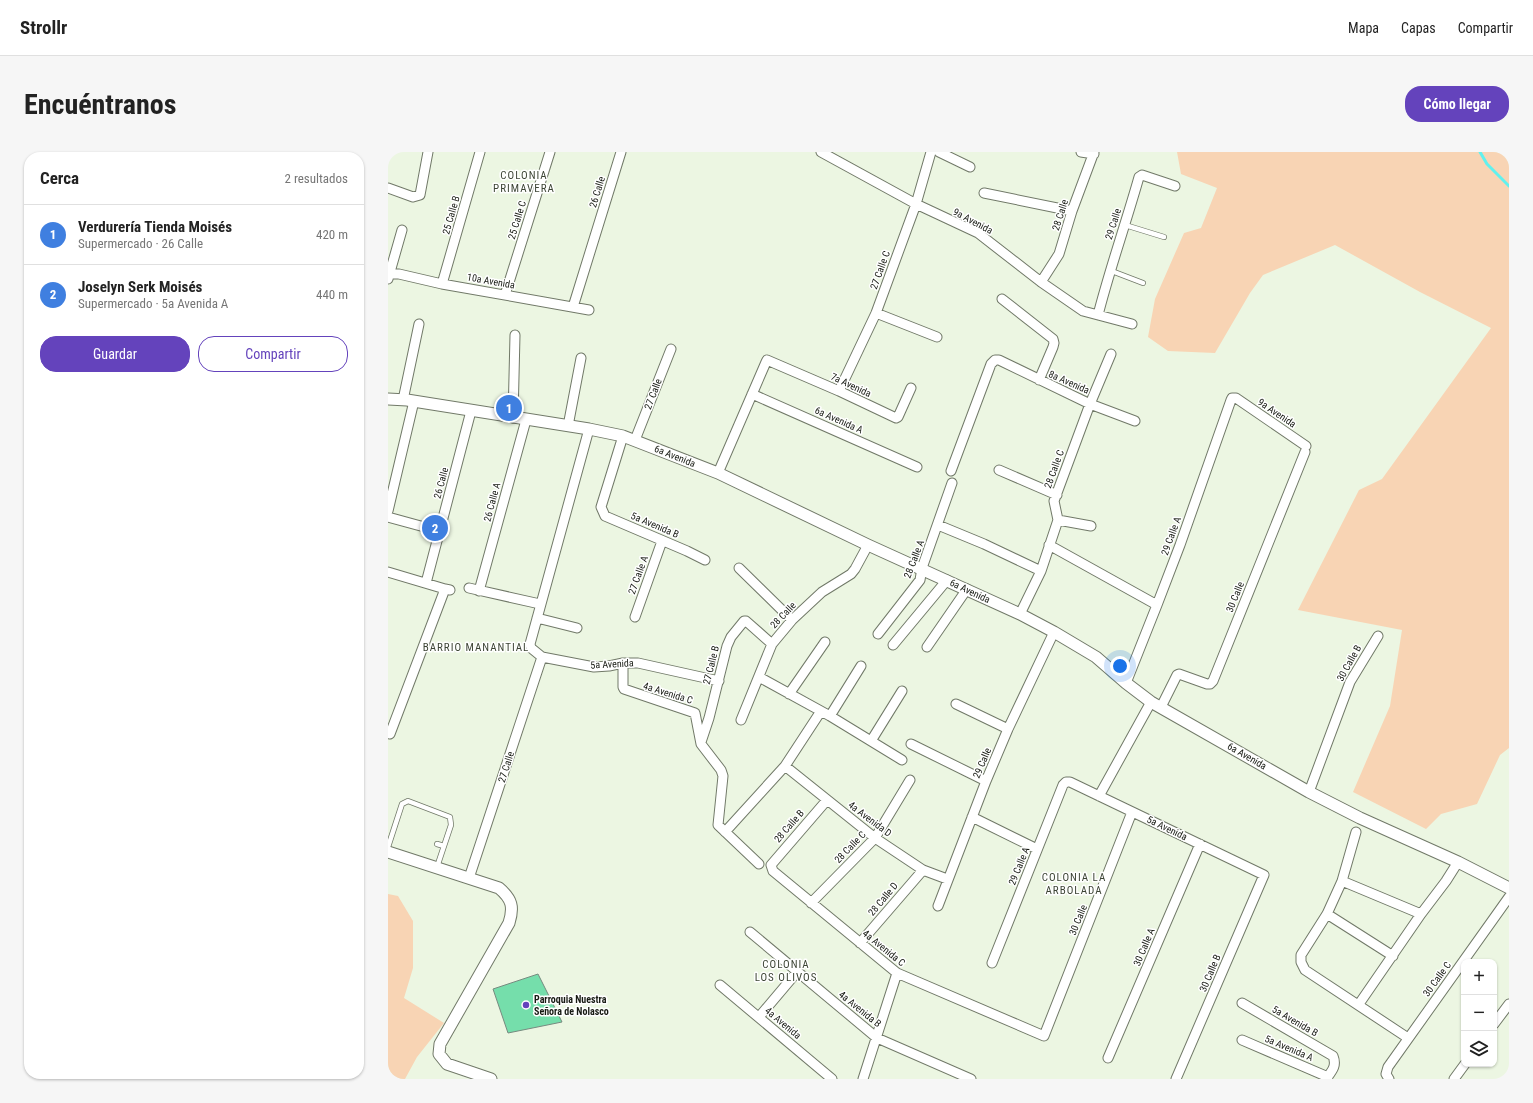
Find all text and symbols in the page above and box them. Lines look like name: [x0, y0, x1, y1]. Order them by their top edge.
text: Strollr: [20, 16, 67, 39]
text: Mapa: [1348, 20, 1379, 36]
text: Capas: [1401, 20, 1436, 36]
text: Compartir: [1458, 20, 1513, 36]
button: Cómo llegar: [1405, 86, 1509, 122]
text: Encuéntranos: [24, 88, 176, 121]
text: Cerca: [40, 168, 79, 188]
district label: COLONIA PRIMAVERA: [493, 169, 555, 195]
text: 2 resultados: [284, 171, 348, 186]
street label: 26 Calle: [587, 175, 607, 209]
street label: 25 Calle B: [440, 194, 462, 236]
street label: 28 Calle: [1050, 198, 1070, 232]
street label: 25 Calle C: [506, 199, 528, 241]
street label: 9a Avenida: [951, 206, 995, 236]
street label: 29 Calle: [1103, 207, 1123, 241]
text: Verdurería Tienda Moisés: [78, 218, 232, 236]
text: 1: [50, 227, 56, 242]
text: 420 m: [316, 227, 348, 242]
text: Supermercado · 26 Calle: [78, 236, 203, 251]
street label: 27 Calle C: [868, 249, 892, 291]
street label: 10a Avenida: [466, 271, 516, 291]
text: Joselyn Serk Moisés: [78, 278, 202, 296]
text: 2: [50, 287, 56, 302]
text: 440 m: [316, 287, 348, 302]
text: Supermercado · 5a Avenida A: [78, 296, 228, 311]
button: Guardar: [40, 336, 190, 372]
button: Compartir: [198, 336, 348, 372]
street label: 8a Avenida: [1047, 368, 1091, 396]
street label: 7a Avenida: [829, 371, 873, 399]
street label: 27 Calle: [642, 377, 664, 411]
pin: 1: [496, 393, 522, 423]
street label: 9a Avenida: [1256, 396, 1298, 430]
street label: 6a Avenida A: [813, 405, 865, 436]
street label: 6a Avenida: [653, 443, 697, 469]
street label: 28 Calle C: [1042, 448, 1066, 490]
street label: 26 Calle: [432, 466, 451, 500]
street label: 26 Calle A: [482, 481, 503, 523]
street label: 5a Avenida B: [629, 510, 681, 540]
pin: 2: [422, 513, 448, 543]
street label: 29 Calle A: [1159, 515, 1183, 557]
street label: 28 Calle A: [902, 538, 926, 580]
street label: 27 Calle A: [626, 554, 650, 596]
street label: 6a Avenida: [948, 577, 992, 605]
street label: 30 Calle: [1224, 580, 1246, 614]
street label: 28 Calle: [768, 599, 798, 630]
district label: BARRIO MANANTIAL: [423, 641, 529, 654]
street label: 30 Calle B: [1335, 643, 1363, 683]
street label: 27 Calle B: [701, 644, 721, 686]
your location: [1110, 656, 1130, 676]
street label: 5a Avenida: [590, 657, 634, 671]
street label: 4a Avenida C: [642, 680, 694, 706]
street label: 6a Avenida: [1225, 740, 1269, 772]
street label: 29 Calle: [971, 746, 993, 780]
street label: 27 Calle: [496, 750, 516, 784]
street label: 4a Avenida D: [846, 799, 894, 839]
street label: 28 Calle B: [772, 807, 806, 845]
street label: 5a Avenida: [1145, 814, 1189, 843]
street label: 28 Calle C: [832, 829, 868, 865]
street label: 29 Calle A: [1006, 845, 1032, 887]
district label: COLONIA LA ARBOLADA: [1042, 871, 1106, 897]
street label: 28 Calle D: [866, 880, 900, 918]
street label: 30 Calle: [1067, 903, 1089, 937]
street label: 30 Calle A: [1131, 926, 1157, 968]
street label: 4a Avenida C: [861, 928, 908, 969]
street label: 30 Calle B: [1197, 953, 1223, 993]
district label: COLONIA LOS OLIVOS: [755, 958, 817, 984]
street label: 30 Calle C: [1421, 959, 1453, 998]
map controls: [1461, 959, 1497, 1067]
button: +: [1461, 959, 1497, 995]
street label: 4a Avenida B: [837, 989, 883, 1029]
place label: Parroquia Nuestra Señora de Nolasco: [534, 994, 609, 1017]
button: −: [1461, 995, 1497, 1031]
marker: Parroquia Nuestra Señora de Nolasco: [521, 1000, 531, 1010]
street label: 5a Avenida B: [1270, 1003, 1320, 1039]
street label: 4a Avenida: [763, 1005, 803, 1041]
button: layers: [1461, 1031, 1497, 1067]
street label: 5a Avenida A: [1263, 1033, 1315, 1063]

